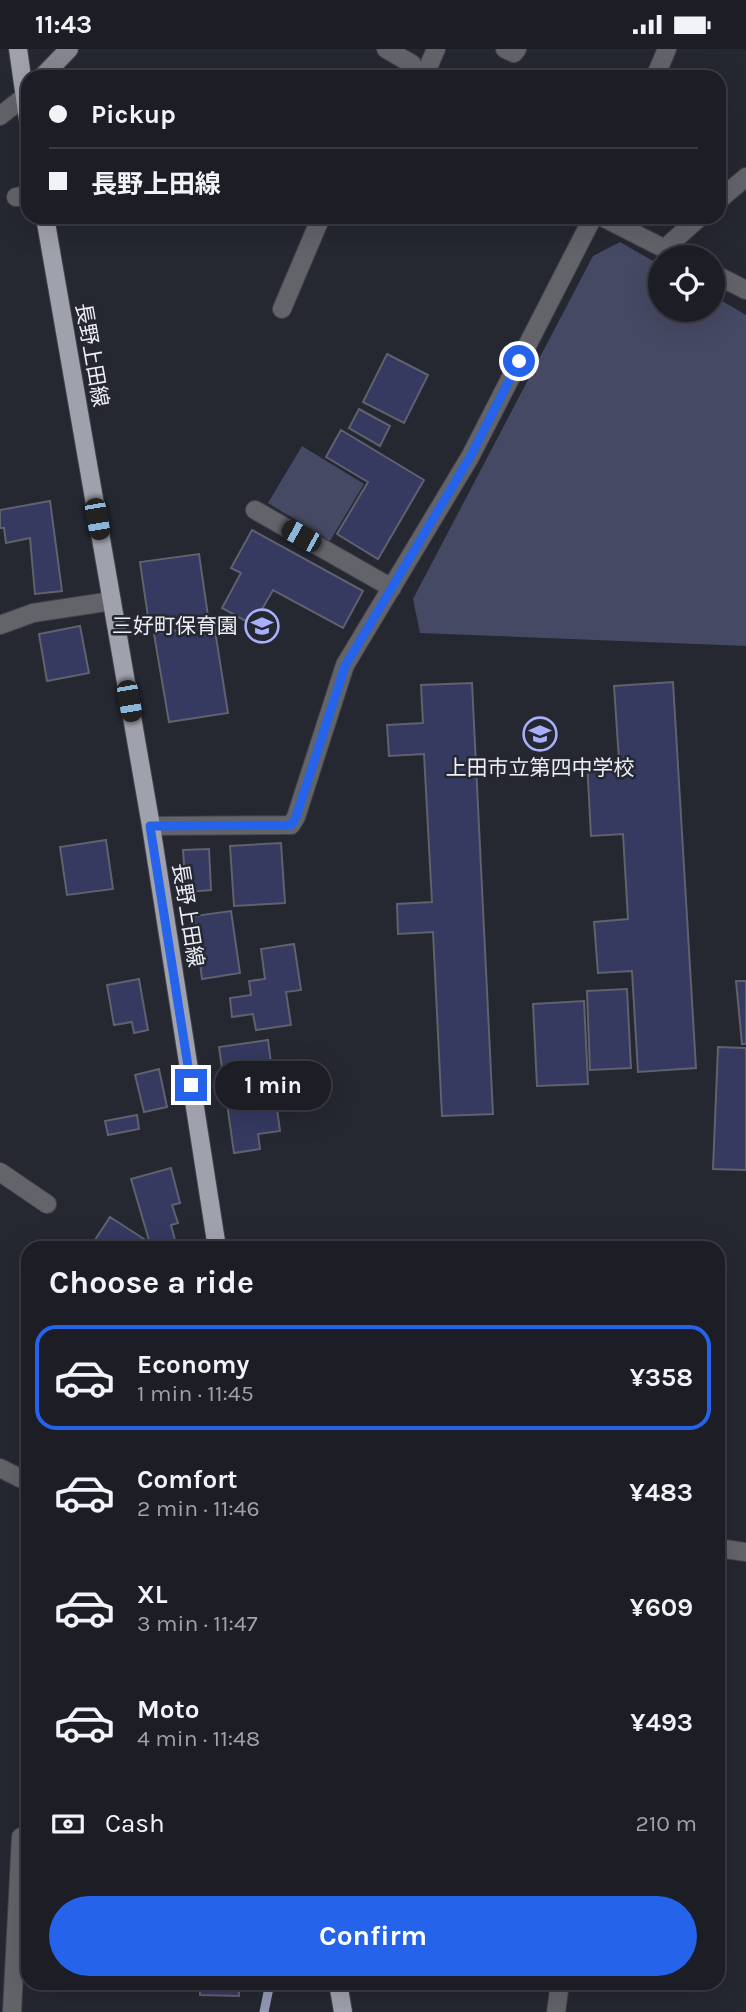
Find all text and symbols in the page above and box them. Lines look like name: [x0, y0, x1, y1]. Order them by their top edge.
text: 11:43: [35, 9, 92, 40]
text: Pickup: [91, 99, 176, 130]
text: 長野上田線: [91, 169, 221, 200]
map controls: [648, 245, 725, 322]
button: locate: [648, 245, 725, 322]
street label: 長野上田線: [71, 301, 113, 409]
route start: [503, 345, 535, 377]
car: [84, 496, 111, 542]
car: [278, 517, 325, 555]
school or university icon: 三好町保育園: [243, 607, 281, 645]
place label: 三好町保育園: [112, 614, 238, 638]
car: [116, 678, 143, 724]
school or university icon: 上田市立第四中学校: [521, 715, 559, 753]
place label: 上田市立第四中学校: [446, 756, 635, 780]
street label: 長野上田線: [168, 861, 208, 969]
callout: 1 min: [216, 1061, 331, 1109]
route end: [175, 1069, 207, 1101]
text: 1 min: [244, 1072, 302, 1099]
text: Choose a ride: [49, 1264, 254, 1301]
icon: car: [53, 1346, 116, 1409]
text: Economy: [137, 1349, 249, 1380]
text: ¥358: [630, 1362, 693, 1393]
text: 1 min · 11:45: [137, 1380, 254, 1407]
icon: car: [53, 1461, 116, 1524]
text: Comfort: [137, 1464, 238, 1495]
text: ¥483: [629, 1477, 693, 1508]
text: 2 min · 11:46: [137, 1495, 260, 1522]
icon: car: [53, 1576, 116, 1639]
text: XL: [137, 1579, 168, 1610]
text: ¥609: [630, 1592, 693, 1623]
text: 3 min · 11:47: [137, 1610, 257, 1637]
icon: car: [53, 1691, 116, 1754]
text: Moto: [137, 1694, 199, 1725]
text: ¥493: [630, 1707, 693, 1738]
text: 4 min · 11:48: [137, 1725, 260, 1752]
icon: cash: [49, 1805, 87, 1843]
text: Cash: [105, 1808, 165, 1839]
text: 210 m: [635, 1810, 697, 1837]
button: Confirm: [49, 1896, 697, 1976]

